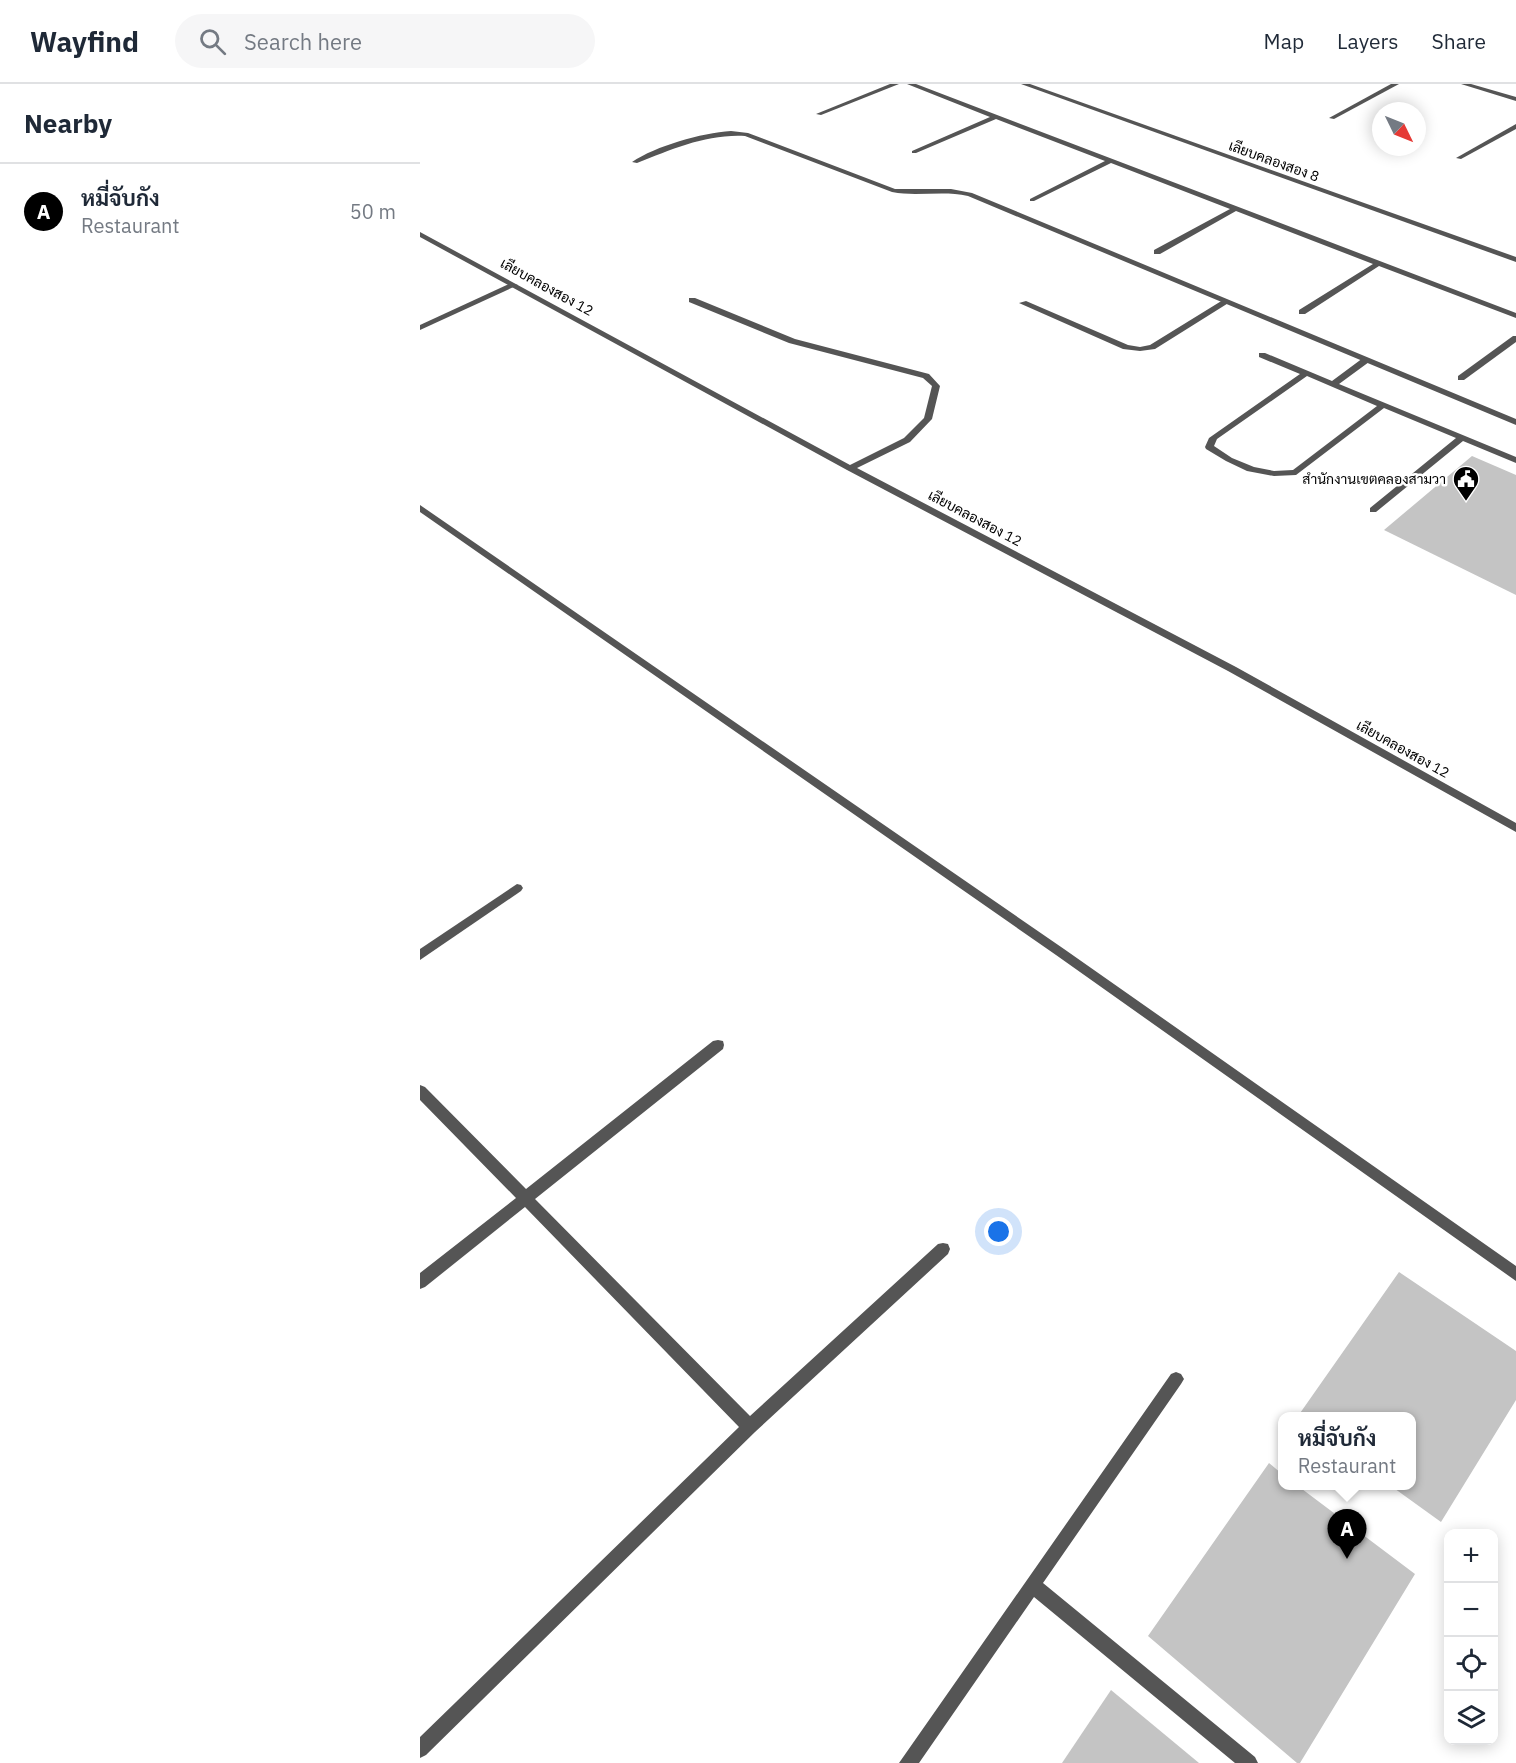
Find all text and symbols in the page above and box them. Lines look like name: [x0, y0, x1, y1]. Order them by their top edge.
search box: [175, 14, 595, 68]
text: Wayfind: [30, 23, 139, 60]
icon: search: [196, 25, 229, 58]
text: Search here: [244, 27, 362, 56]
text: Map: [1264, 27, 1304, 55]
text: Layers: [1337, 27, 1399, 55]
text: Share: [1432, 27, 1486, 55]
north arrow: [1372, 102, 1426, 156]
text: Nearby: [24, 106, 112, 140]
street label: เลียบคลองสอง 8: [1226, 136, 1322, 186]
text: หมี่จับกัง: [81, 183, 160, 212]
text: A: [37, 198, 50, 225]
text: 50 m: [350, 198, 396, 225]
text: Restaurant: [81, 212, 179, 239]
street label: เลียบคลองสอง 12: [497, 254, 597, 320]
public building icon: สำนักงานเขตคลองสามวา: [1451, 464, 1481, 502]
place label: สำนักงานเขตคลองสามวา: [1302, 470, 1446, 488]
street label: เลียบคลองสอง 12: [925, 486, 1025, 550]
street label: เลียบคลองสอง 12: [1353, 716, 1453, 782]
your location: [984, 1217, 1013, 1246]
popup: [1278, 1412, 1416, 1490]
text: หมี่จับกัง: [1298, 1423, 1376, 1452]
text: Restaurant: [1298, 1452, 1396, 1479]
pin: A: [1328, 1510, 1366, 1559]
map controls: [1444, 1529, 1498, 1745]
button: +: [1444, 1529, 1498, 1583]
button: −: [1444, 1583, 1498, 1637]
button: locate: [1444, 1637, 1498, 1691]
button: layers: [1444, 1691, 1498, 1745]

